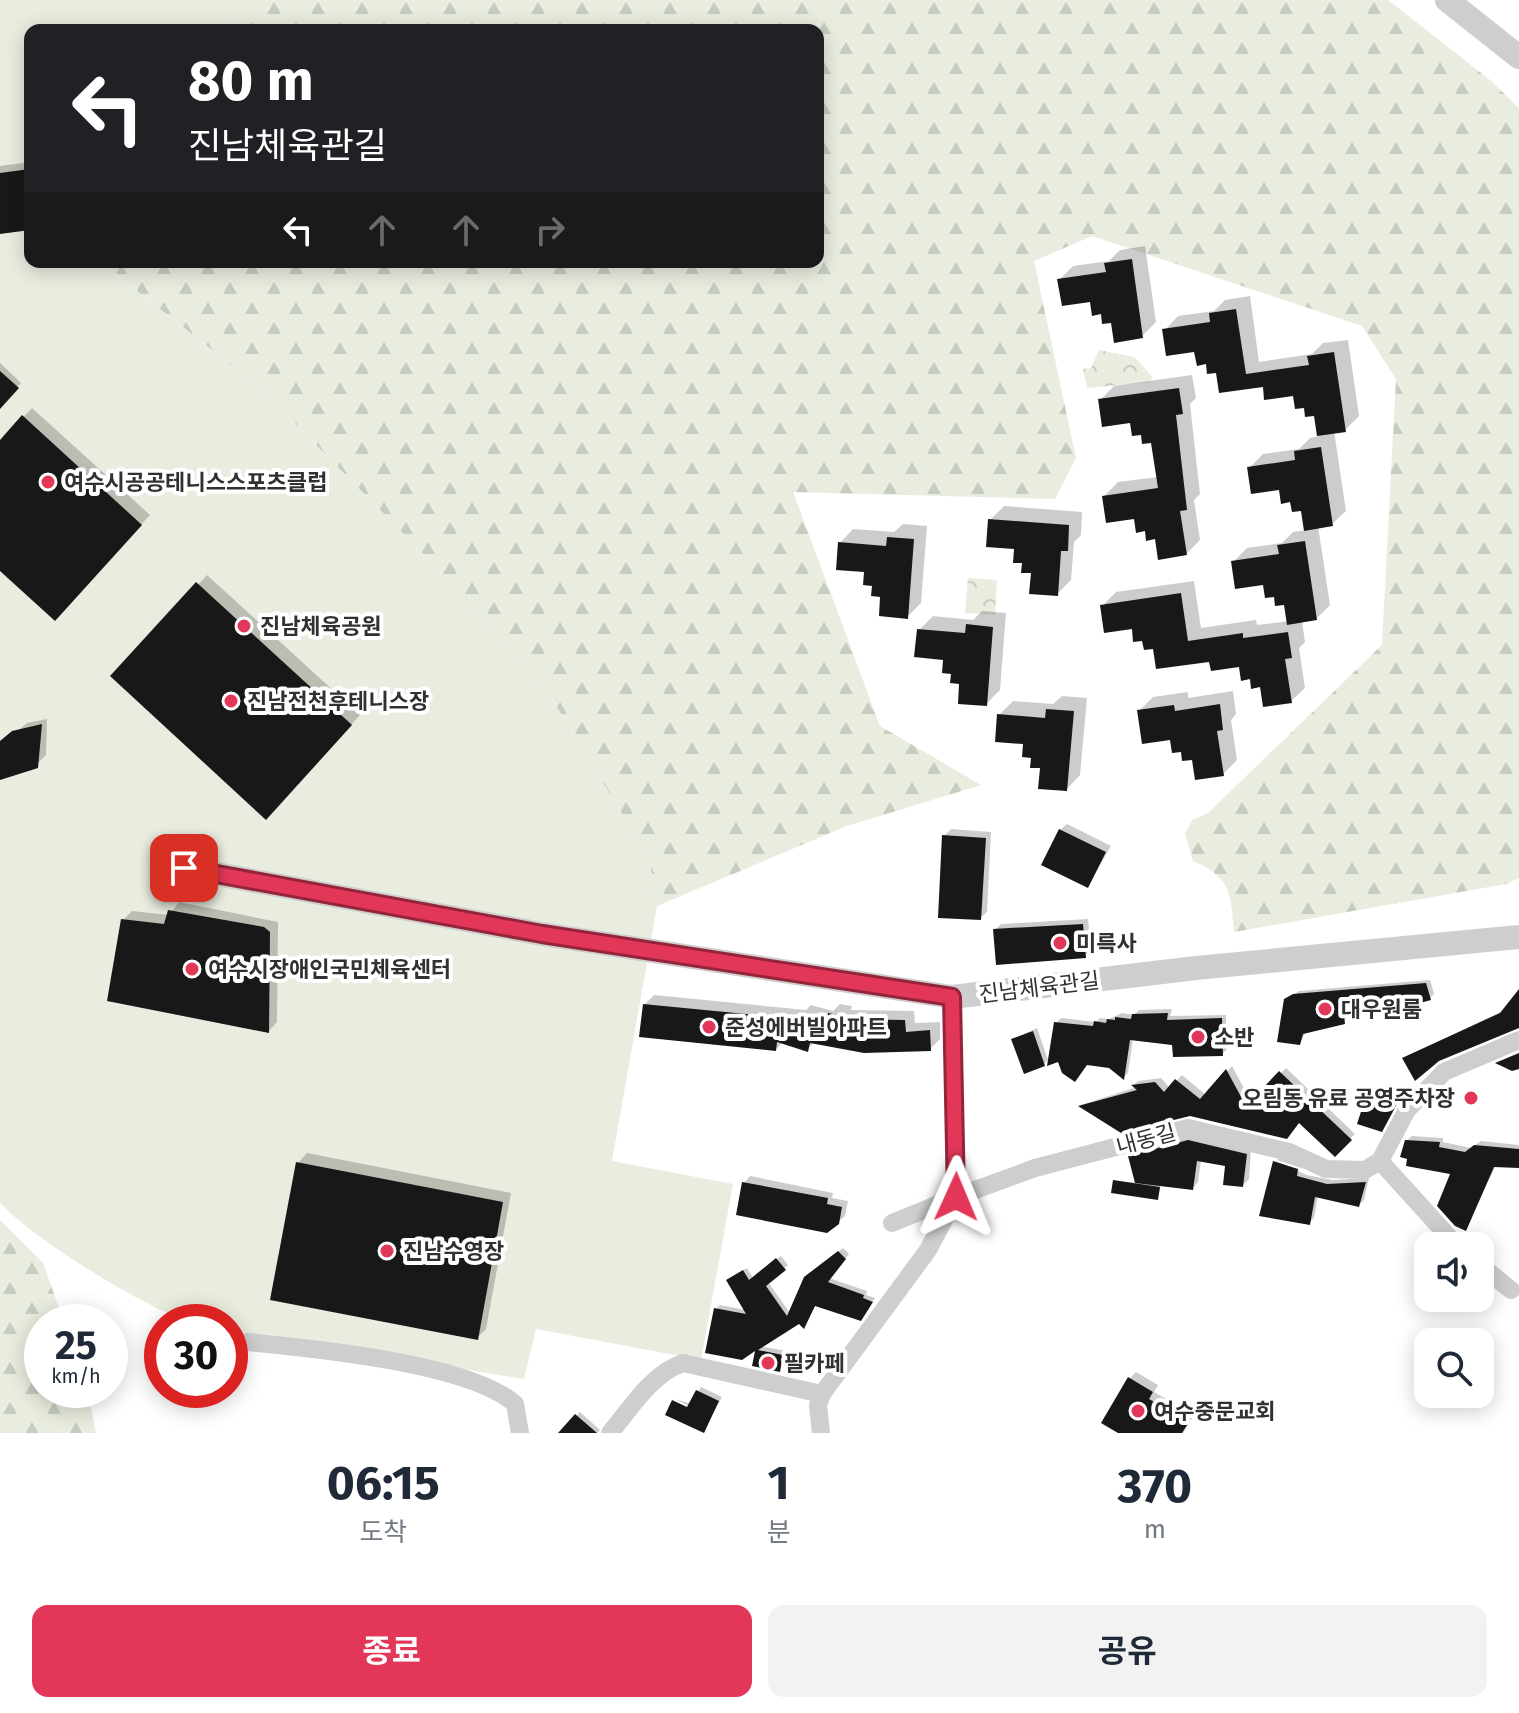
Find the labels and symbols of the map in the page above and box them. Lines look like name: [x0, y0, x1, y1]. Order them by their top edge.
place label: 여수시공공테니스스포츠클럽: [64, 469, 327, 496]
marker: 여수시공공테니스스포츠클럽: [39, 473, 57, 491]
place label: 진남체육공원: [260, 613, 381, 640]
marker: 진남체육공원: [235, 617, 253, 635]
place label: 진남전천후테니스장: [247, 688, 429, 715]
marker: 진남전천후테니스장: [222, 692, 240, 710]
pin: [150, 834, 218, 902]
place label: 미륵사: [1076, 930, 1137, 957]
marker: 미륵사: [1051, 934, 1069, 952]
place label: 여수시장애인국민체육센터: [208, 956, 451, 983]
marker: 여수시장애인국민체육센터: [183, 960, 201, 978]
street label: 진남체육관길: [977, 967, 1101, 1008]
place label: 대우원룸: [1341, 996, 1422, 1023]
marker: 대우원룸: [1316, 1000, 1334, 1018]
place label: 준성에버빌아파트: [725, 1014, 887, 1041]
marker: 준성에버빌아파트: [700, 1018, 718, 1036]
place label: 소반: [1214, 1024, 1254, 1051]
marker: 소반: [1189, 1028, 1207, 1046]
place label: 오림동 유료 공영주차장: [1242, 1085, 1455, 1112]
marker: 오림동 유료 공영주차장: [1462, 1089, 1480, 1107]
street label: 내동길: [1113, 1119, 1179, 1160]
position arrow: [914, 1155, 998, 1239]
place label: 진남수영장: [403, 1238, 504, 1265]
marker: 진남수영장: [378, 1242, 396, 1260]
speed limit sign: 30: [144, 1304, 248, 1408]
place label: 필카페: [784, 1350, 845, 1377]
marker: 필카페: [759, 1354, 777, 1372]
place label: 여수중문교회: [1154, 1398, 1275, 1425]
marker: 여수중문교회: [1129, 1402, 1147, 1420]

